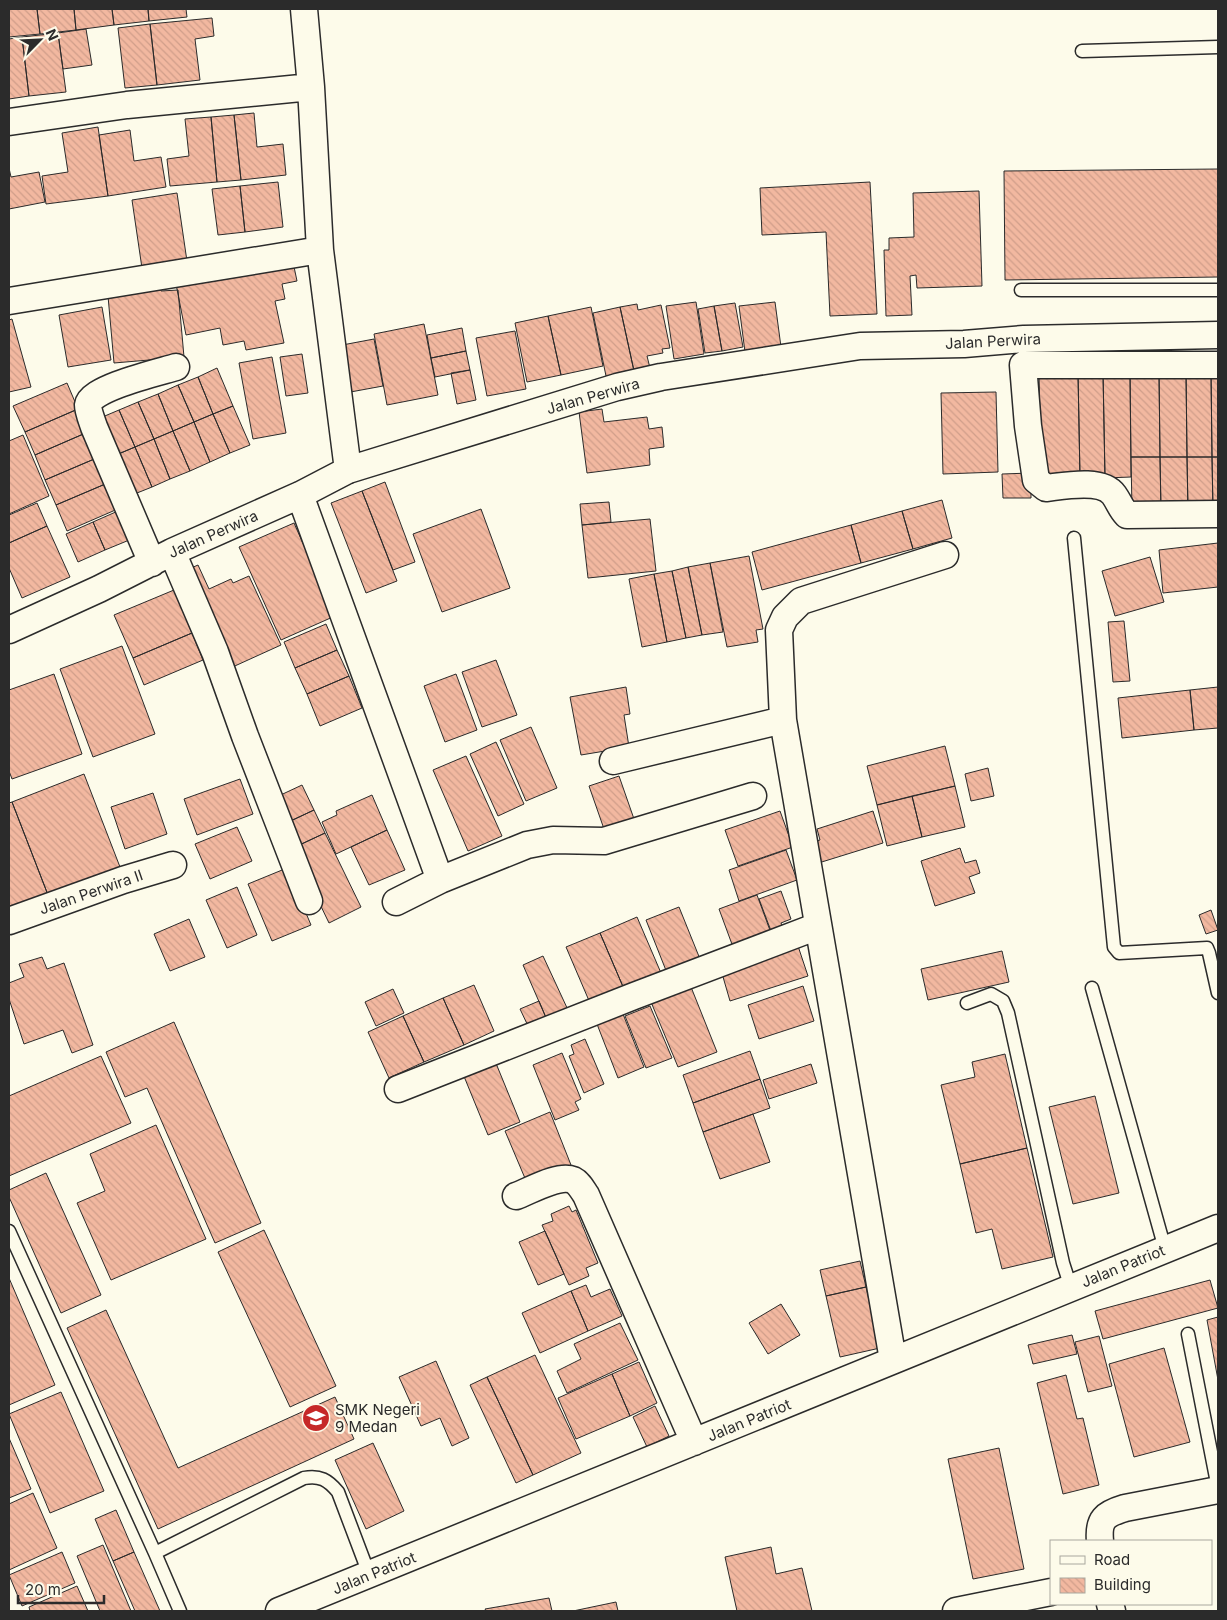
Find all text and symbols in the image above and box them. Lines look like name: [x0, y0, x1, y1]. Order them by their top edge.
north arrow: [15, 15, 65, 65]
text: N: [42, 26, 62, 43]
street label: Jalan Perwira: [945, 329, 1041, 353]
street label: Jalan Perwira: [544, 374, 642, 418]
street label: Jalan Perwira: [165, 506, 261, 562]
street label: Jalan Perwira II: [37, 865, 145, 919]
street label: Jalan Patriot: [1078, 1241, 1168, 1291]
street label: Jalan Patriot: [704, 1395, 794, 1445]
place label: SMK Negeri 9 Medan: [335, 1400, 420, 1436]
school or university icon: SMK Negeri 9 Medan: [301, 1403, 331, 1433]
legend: [1050, 1540, 1212, 1605]
street label: Jalan Patriot: [329, 1548, 419, 1598]
text: Road: [1094, 1550, 1130, 1569]
scale bar: [18, 1572, 104, 1604]
text: Building: [1094, 1575, 1151, 1594]
text: 20 m: [25, 1580, 61, 1599]

